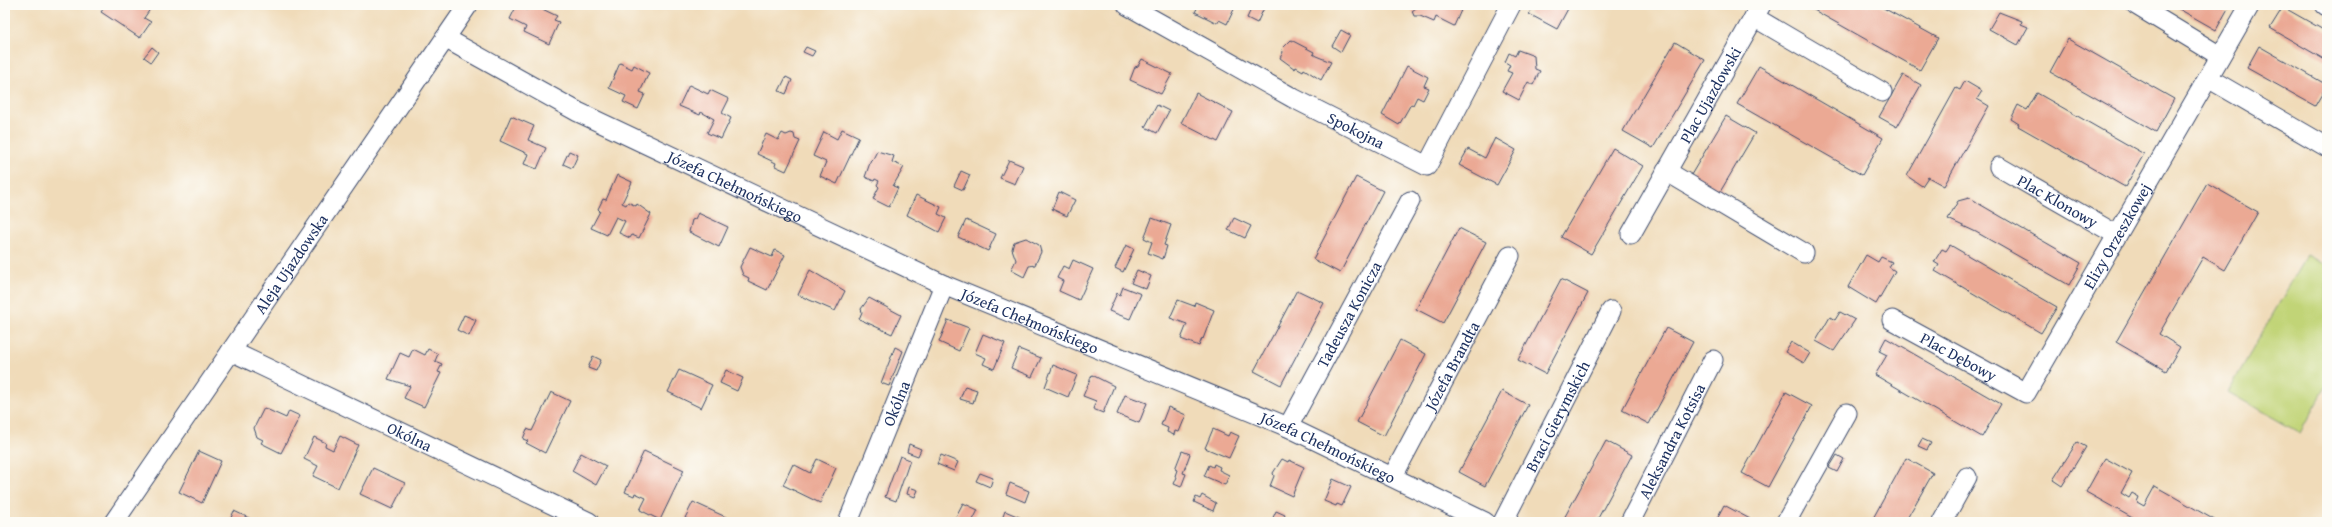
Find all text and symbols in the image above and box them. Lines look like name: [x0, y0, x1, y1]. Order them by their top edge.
street label: Plac Ujazdowski: [1673, 42, 1747, 148]
street label: Spokojna: [1323, 105, 1389, 155]
street label: Józefa Chełmońskiego: [662, 143, 807, 228]
street label: Plac Klonowy: [2013, 168, 2103, 234]
street label: Elizy Orzeszkowej: [2077, 179, 2157, 293]
street label: Aleja Ujazdowska: [248, 209, 334, 319]
street label: Tadeusza Konicza: [1310, 256, 1388, 372]
street label: Józefa Chełmońskiego: [956, 281, 1102, 360]
street label: Józefa Brandta: [1417, 316, 1485, 416]
street label: Plac Dębowy: [1916, 326, 2001, 387]
street label: Braci Gierymskich: [1519, 356, 1596, 476]
street label: Okólna: [876, 377, 916, 430]
street label: Aleksandra Kotsisa: [1632, 379, 1711, 503]
street label: Józefa Chełmońskiego: [1255, 404, 1400, 489]
street label: Okólna: [383, 415, 436, 457]

